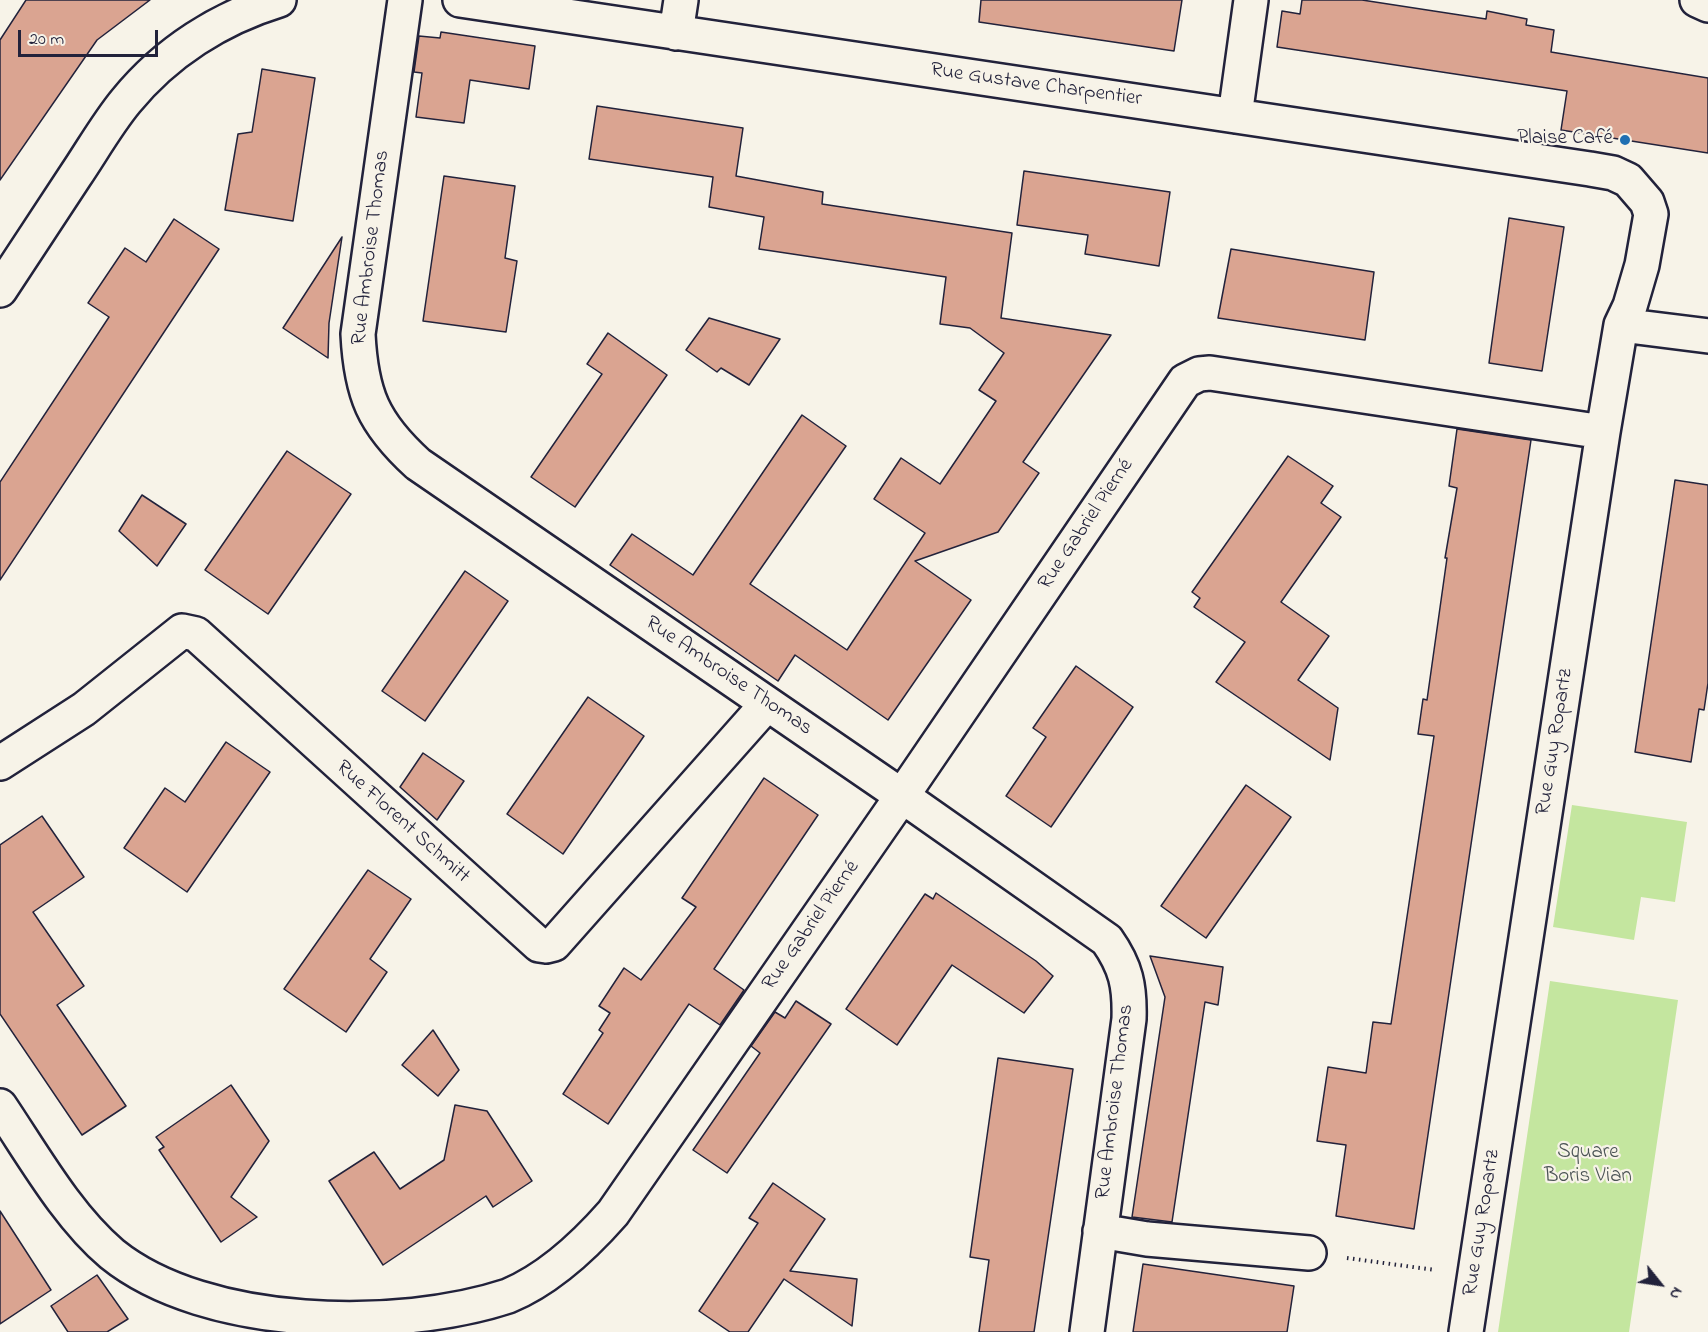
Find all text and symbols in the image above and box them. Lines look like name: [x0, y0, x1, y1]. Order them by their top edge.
scale bar: [21, 18, 160, 56]
text: 20 m: [29, 27, 64, 53]
street label: Rue Gustave Charpentier: [929, 59, 1143, 113]
place label: Plaise Café: [1517, 127, 1613, 153]
marker: Plaise Café: [1618, 133, 1632, 147]
street label: Rue Ambroise Thomas: [348, 149, 396, 347]
street label: Rue Gabriel Pierné: [1034, 455, 1140, 595]
street label: Rue Ambroise Thomas: [640, 612, 816, 742]
street label: Rue Guy Ropartz: [1532, 667, 1580, 817]
street label: Rue Florent Schmitt: [330, 756, 474, 890]
street label: Rue Gabriel Pierné: [758, 856, 866, 996]
street label: Rue Ambroise Thomas: [1092, 1003, 1140, 1201]
park label: Square Boris Vian: [1544, 1141, 1632, 1191]
street label: Rue Guy Ropartz: [1459, 1148, 1507, 1298]
north arrow: [1630, 1254, 1690, 1314]
text: N: [1662, 1282, 1689, 1304]

